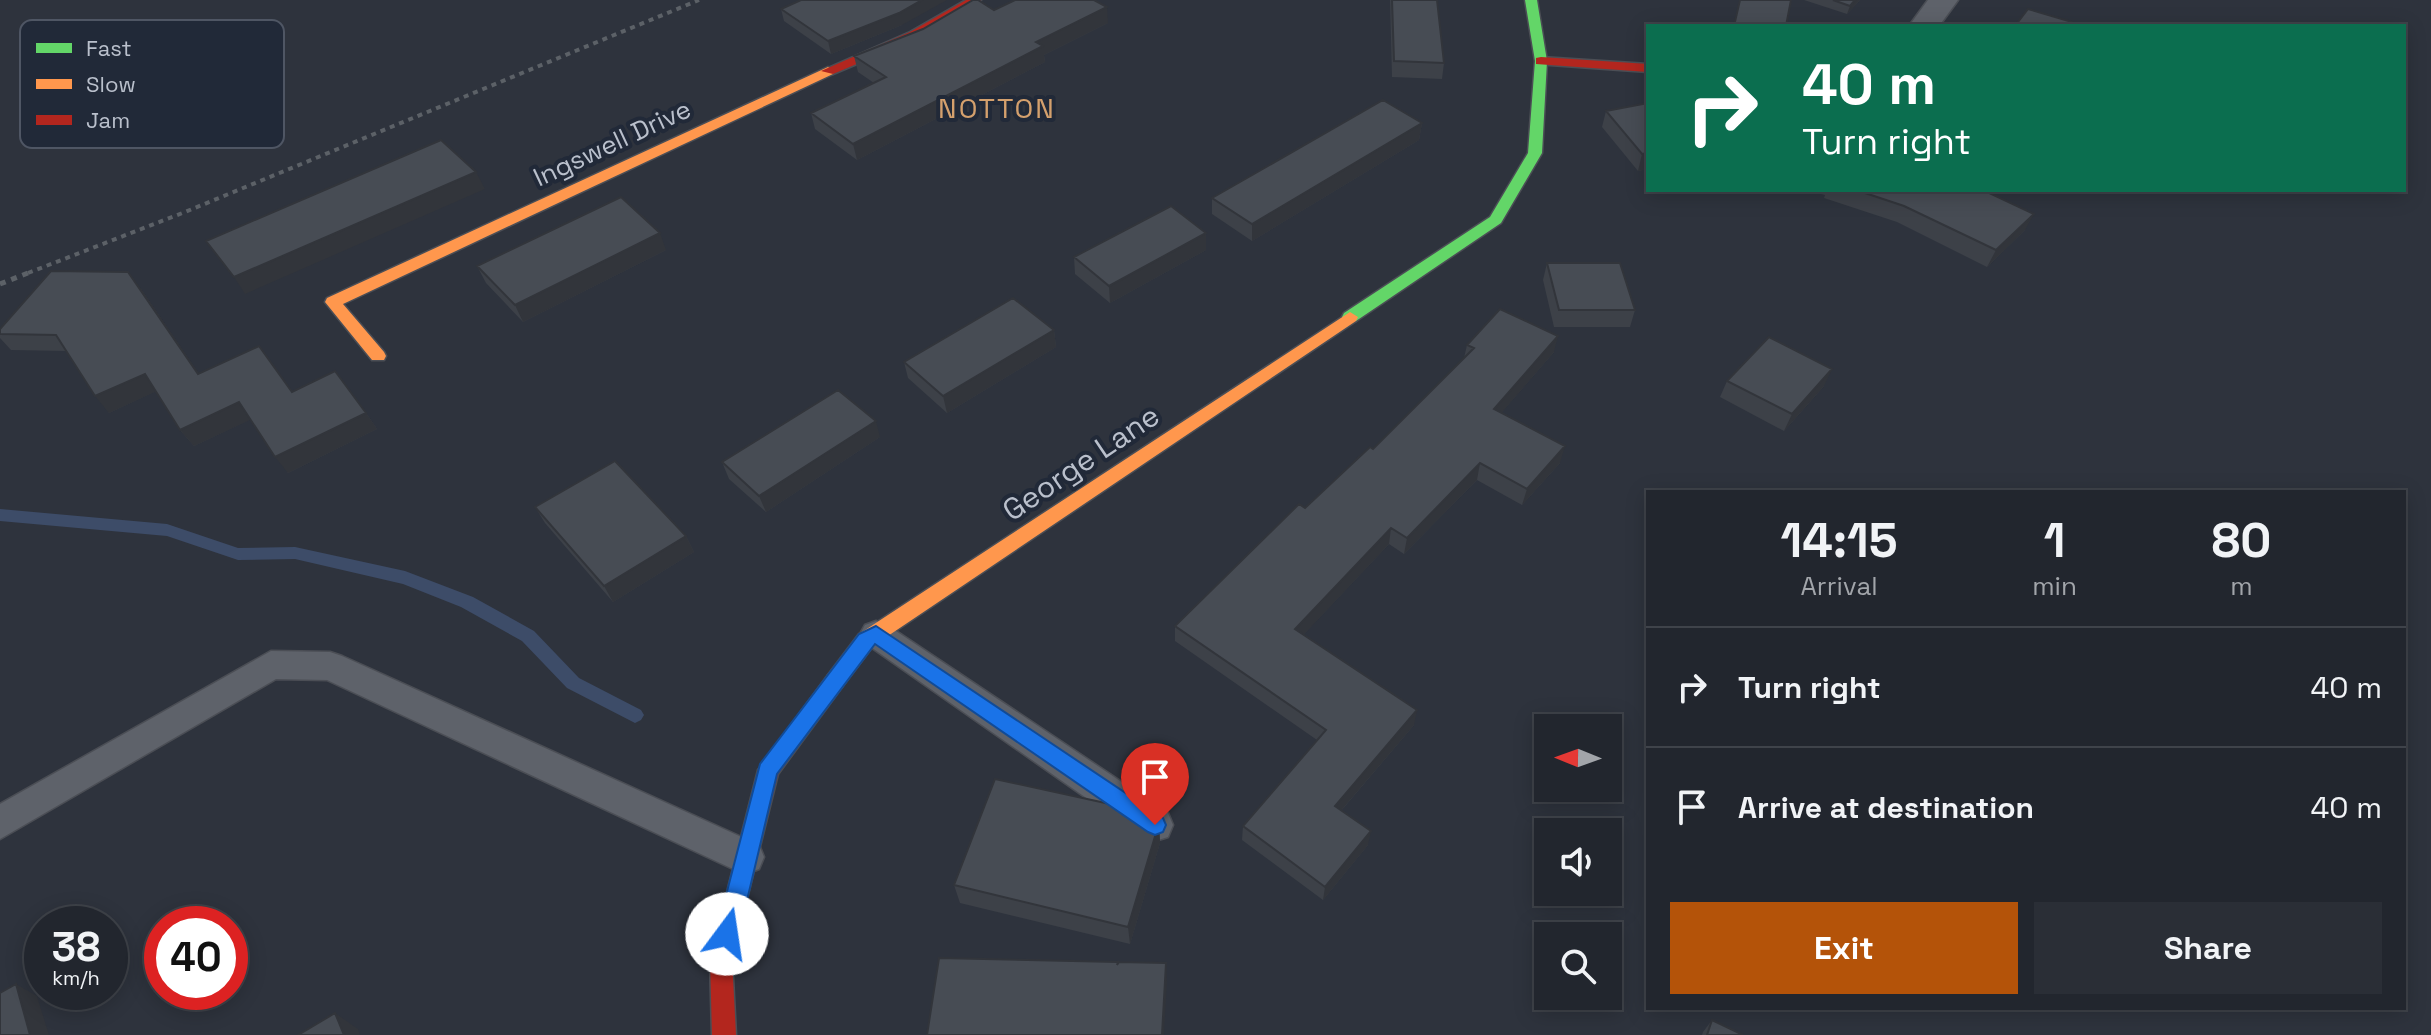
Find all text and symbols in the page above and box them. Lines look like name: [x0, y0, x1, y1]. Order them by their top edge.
legend: [20, 20, 284, 148]
text: Fast: [86, 34, 132, 62]
text: 40 m: [1802, 49, 1936, 120]
icon: right: [1670, 56, 1774, 160]
text: Slow: [86, 70, 136, 98]
district label: NOTTON: [938, 90, 1056, 126]
street label: Ingswell Drive: [528, 92, 696, 194]
text: Jam: [86, 106, 130, 134]
text: Turn right: [1802, 119, 1971, 165]
street label: George Lane: [995, 396, 1167, 529]
text: 14:15: [1781, 510, 1898, 571]
text: 1: [2044, 510, 2065, 571]
text: 80: [2211, 510, 2271, 571]
text: Arrival: [1800, 569, 1878, 603]
text: min: [2032, 569, 2077, 603]
text: m: [2230, 569, 2253, 603]
icon: right: [1670, 665, 1714, 709]
text: Turn right: [1738, 668, 1881, 707]
text: 40 m: [2311, 668, 2382, 707]
north arrow: [1534, 714, 1622, 802]
map controls: [1534, 714, 1622, 1010]
pin: [1121, 743, 1189, 825]
icon: arrive: [1133, 755, 1177, 799]
icon: arrive: [1670, 785, 1714, 829]
text: Arrive at destination: [1738, 788, 2034, 827]
text: 40 m: [2311, 788, 2382, 827]
button: sound: [1534, 818, 1622, 906]
position arrow: [685, 892, 769, 976]
button: Exit: [1670, 902, 2018, 994]
button: Share: [2034, 902, 2382, 994]
speed limit sign: 40: [144, 906, 248, 1010]
text: 38: [52, 922, 100, 973]
button: search: [1534, 922, 1622, 1010]
text: km/h: [52, 965, 100, 991]

